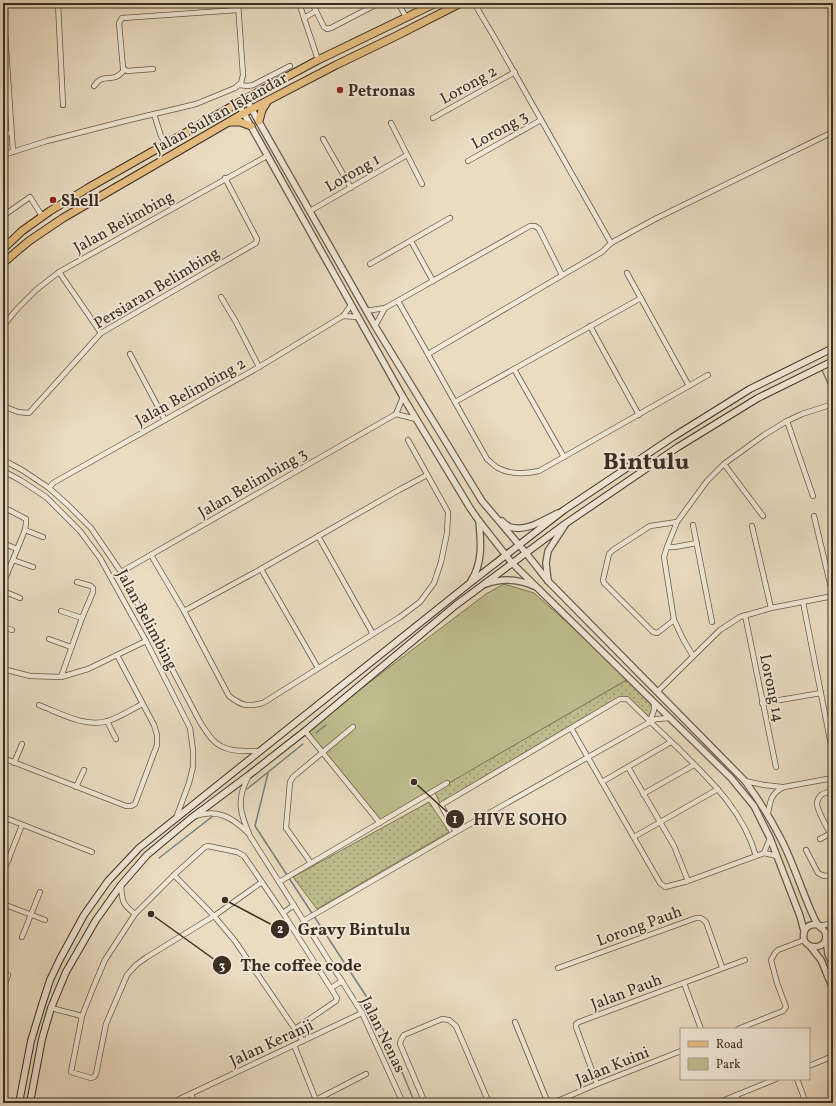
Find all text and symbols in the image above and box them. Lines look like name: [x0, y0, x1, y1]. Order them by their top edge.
street label: Lorong 2: [436, 61, 502, 110]
street label: Jalan Sultan Iskandar: [150, 68, 292, 160]
place label: Petronas: [348, 81, 415, 103]
marker: Petronas: [335, 85, 345, 95]
street label: Lorong 3: [468, 106, 532, 155]
street label: Lorong 1: [322, 149, 384, 198]
street label: Jalan Belimbing: [70, 186, 178, 259]
place label: Shell: [61, 191, 100, 213]
marker: Shell: [48, 195, 58, 205]
street label: Persiaran Belimbing: [90, 242, 224, 335]
street label: Jalan Belimbing 2: [132, 353, 250, 432]
street label: Jalan Belimbing 3: [194, 444, 312, 524]
district label: Bintulu: [603, 446, 690, 480]
street label: Jalan Belimbing: [110, 566, 182, 674]
street label: Lorong 14: [753, 652, 789, 725]
callout: HIVE SOHO: [445, 805, 574, 834]
text: HIVE SOHO: [473, 809, 567, 832]
text: 1: [453, 812, 458, 828]
street label: Lorong Pauh: [594, 901, 685, 953]
callout: Gravy Bintulu: [270, 914, 419, 943]
text: Gravy Bintulu: [298, 919, 410, 942]
text: 2: [277, 922, 283, 938]
callout: The coffee code: [212, 951, 370, 980]
text: The coffee code: [240, 955, 362, 978]
text: 3: [219, 959, 225, 975]
street label: Jalan Pauh: [588, 969, 665, 1016]
street label: Jalan Nenas: [354, 993, 410, 1077]
street label: Jalan Keranji: [226, 1015, 317, 1073]
legend: [680, 1028, 810, 1080]
text: Road: [716, 1037, 743, 1053]
street label: Jalan Kuini: [573, 1042, 653, 1092]
text: Park: [716, 1057, 741, 1073]

